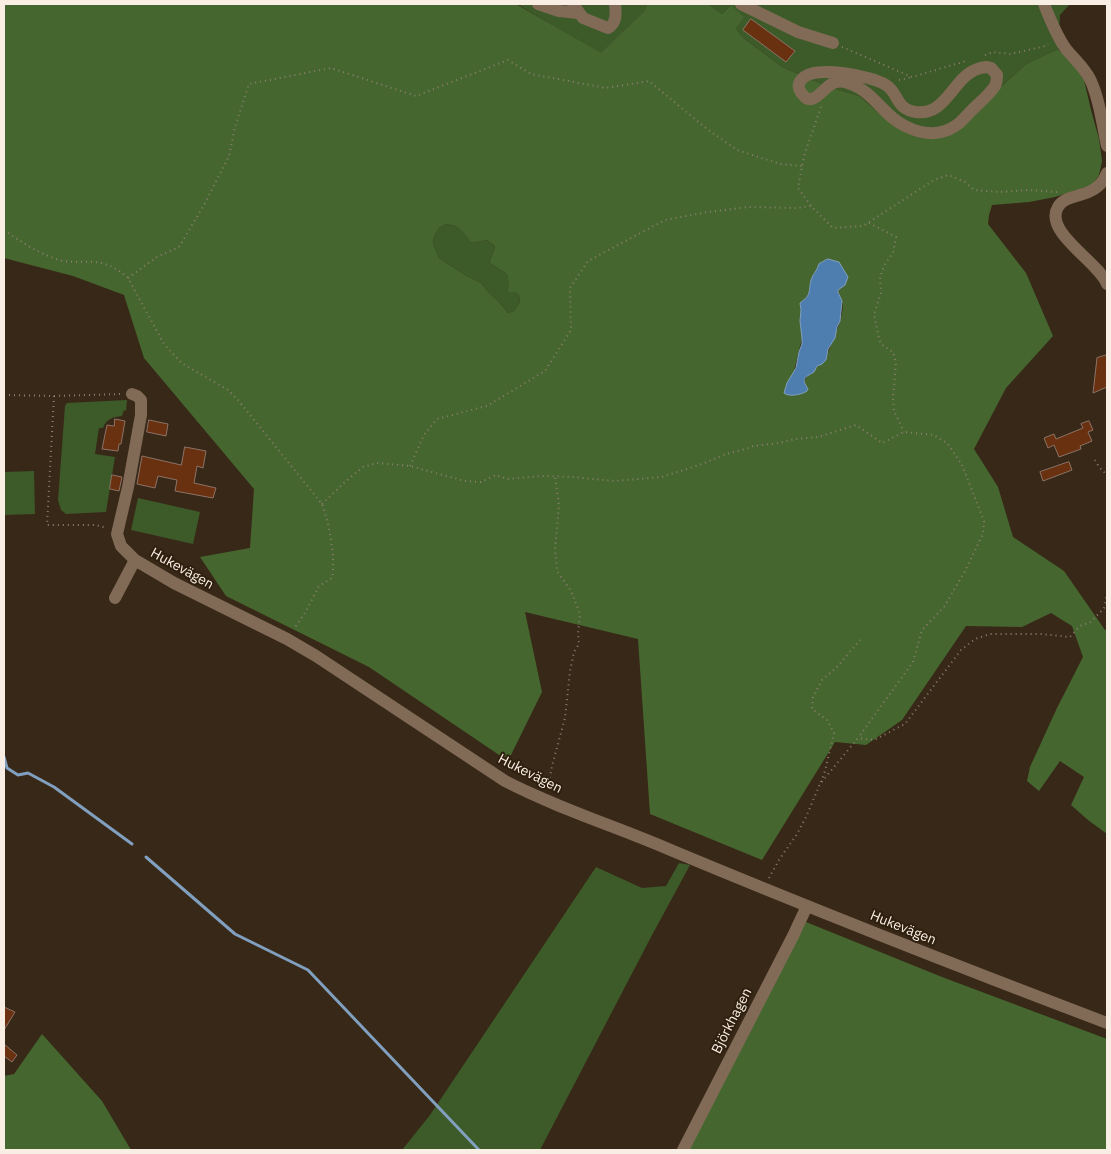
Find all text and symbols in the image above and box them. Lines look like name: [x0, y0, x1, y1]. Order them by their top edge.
street label: Hukevägen: [147, 545, 217, 593]
street label: Hukevägen: [495, 751, 565, 797]
street label: Hukevägen: [868, 907, 938, 949]
street label: Björkhagen: [708, 985, 756, 1057]

